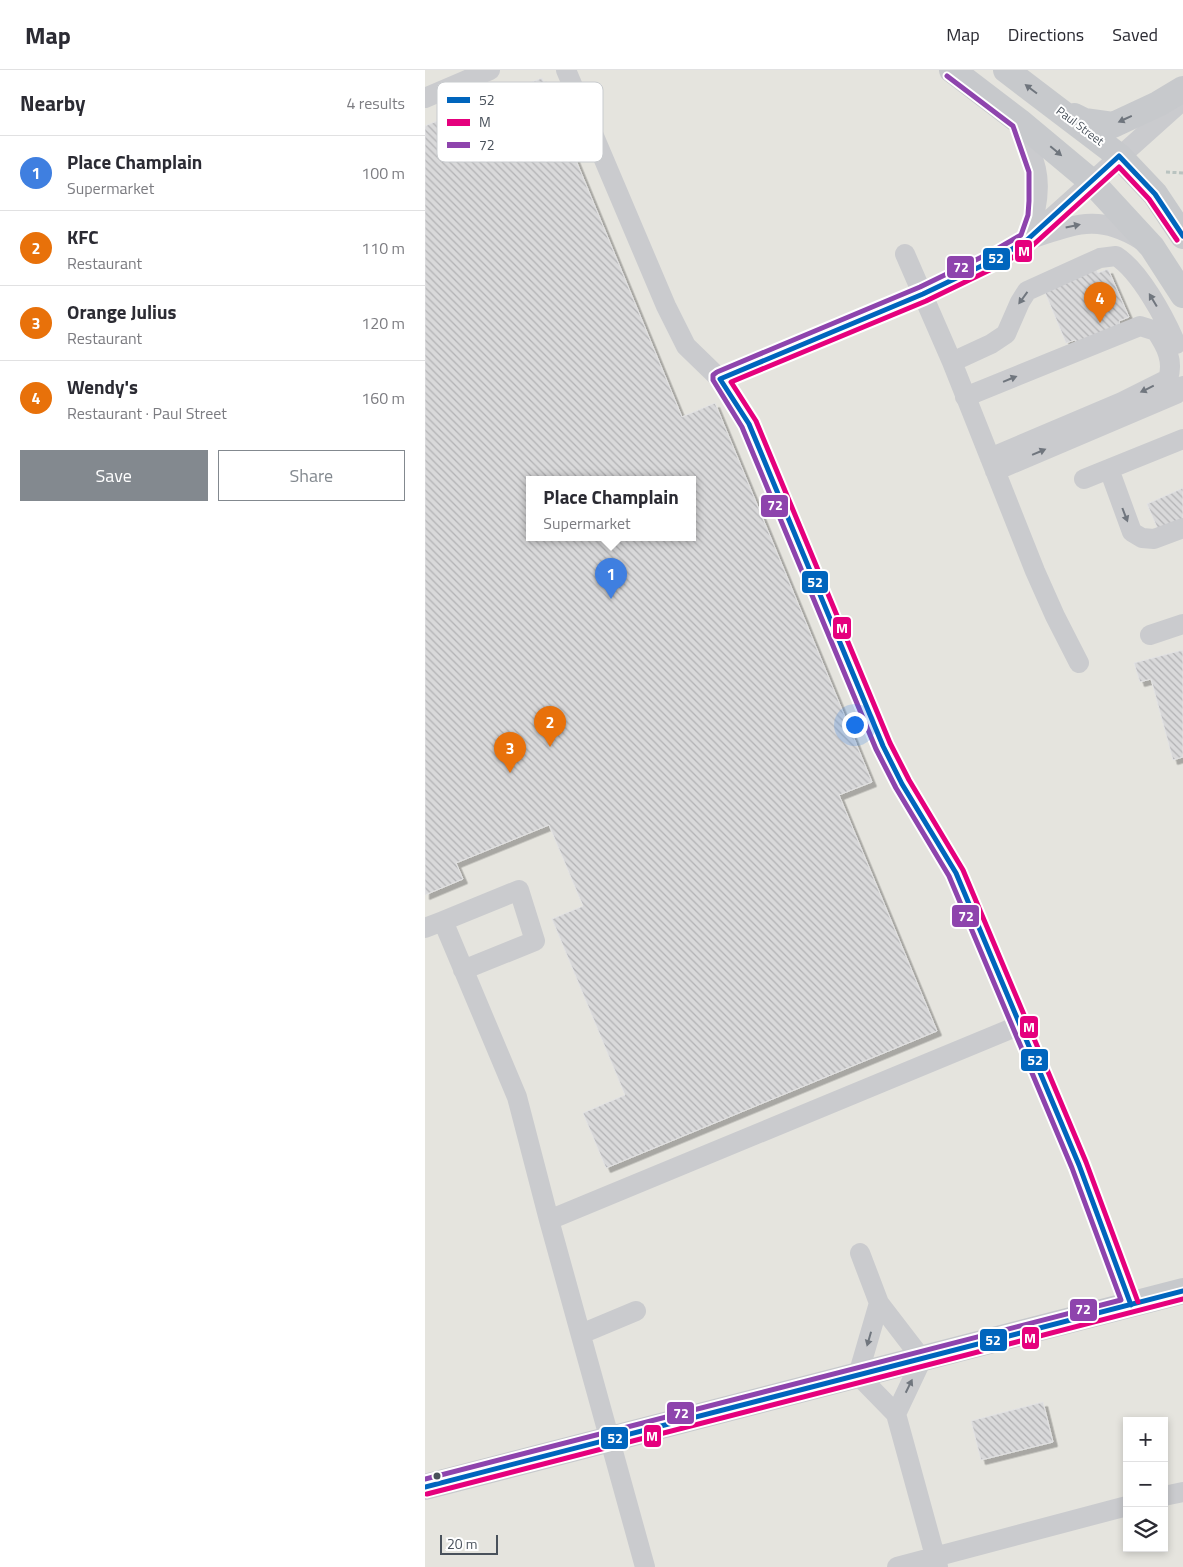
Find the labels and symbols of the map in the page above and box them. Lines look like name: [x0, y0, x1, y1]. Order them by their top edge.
legend: [437, 82, 603, 162]
one-way arrow: [1024, 84, 1038, 94]
text: 52: [479, 89, 495, 110]
street label: Paul Street: [1052, 101, 1109, 150]
text: M: [479, 111, 491, 132]
one-way arrow: [1117, 115, 1132, 124]
text: 72: [479, 134, 495, 155]
one-way arrow: [1049, 146, 1062, 157]
one-way arrow: [1066, 222, 1081, 230]
line badge: M: [1014, 239, 1033, 263]
text: M: [1018, 240, 1030, 261]
line badge: 52: [982, 247, 1011, 271]
text: 52: [988, 247, 1004, 268]
line badge: 72: [946, 255, 975, 279]
text: 72: [953, 256, 969, 277]
pin: 4: [1084, 282, 1116, 323]
one-way arrow: [1018, 291, 1028, 305]
one-way arrow: [1148, 294, 1157, 307]
one-way arrow: [1003, 374, 1017, 382]
one-way arrow: [1140, 385, 1154, 393]
one-way arrow: [1032, 447, 1046, 455]
line badge: 72: [760, 494, 789, 518]
text: 72: [767, 494, 783, 515]
one-way arrow: [1122, 507, 1129, 522]
pin: 1: [595, 558, 627, 599]
line badge: 52: [801, 570, 829, 594]
text: 52: [807, 571, 823, 592]
line badge: M: [832, 616, 852, 640]
text: M: [836, 617, 848, 638]
pin: 2: [534, 706, 566, 747]
your location: [842, 712, 868, 738]
pin: 3: [494, 732, 526, 773]
line badge: 72: [951, 904, 980, 928]
text: 72: [958, 905, 974, 926]
line badge: M: [1019, 1015, 1039, 1039]
text: M: [1023, 1016, 1035, 1037]
line badge: 52: [1020, 1048, 1049, 1072]
text: 52: [1027, 1049, 1043, 1070]
line badge: 72: [1069, 1298, 1098, 1322]
text: 72: [1075, 1298, 1091, 1319]
line badge: M: [1021, 1326, 1040, 1350]
text: M: [1024, 1327, 1036, 1348]
line badge: 52: [979, 1328, 1008, 1352]
text: 52: [985, 1329, 1001, 1350]
one-way arrow: [864, 1332, 872, 1347]
one-way arrow: [905, 1379, 913, 1394]
line badge: 72: [666, 1401, 695, 1425]
text: 72: [673, 1402, 689, 1423]
line badge: M: [643, 1424, 662, 1448]
text: M: [646, 1425, 658, 1446]
line badge: 52: [600, 1426, 629, 1450]
text: 52: [607, 1427, 623, 1448]
unlabelled marker: [432, 1471, 442, 1481]
scale bar: [440, 1532, 497, 1555]

